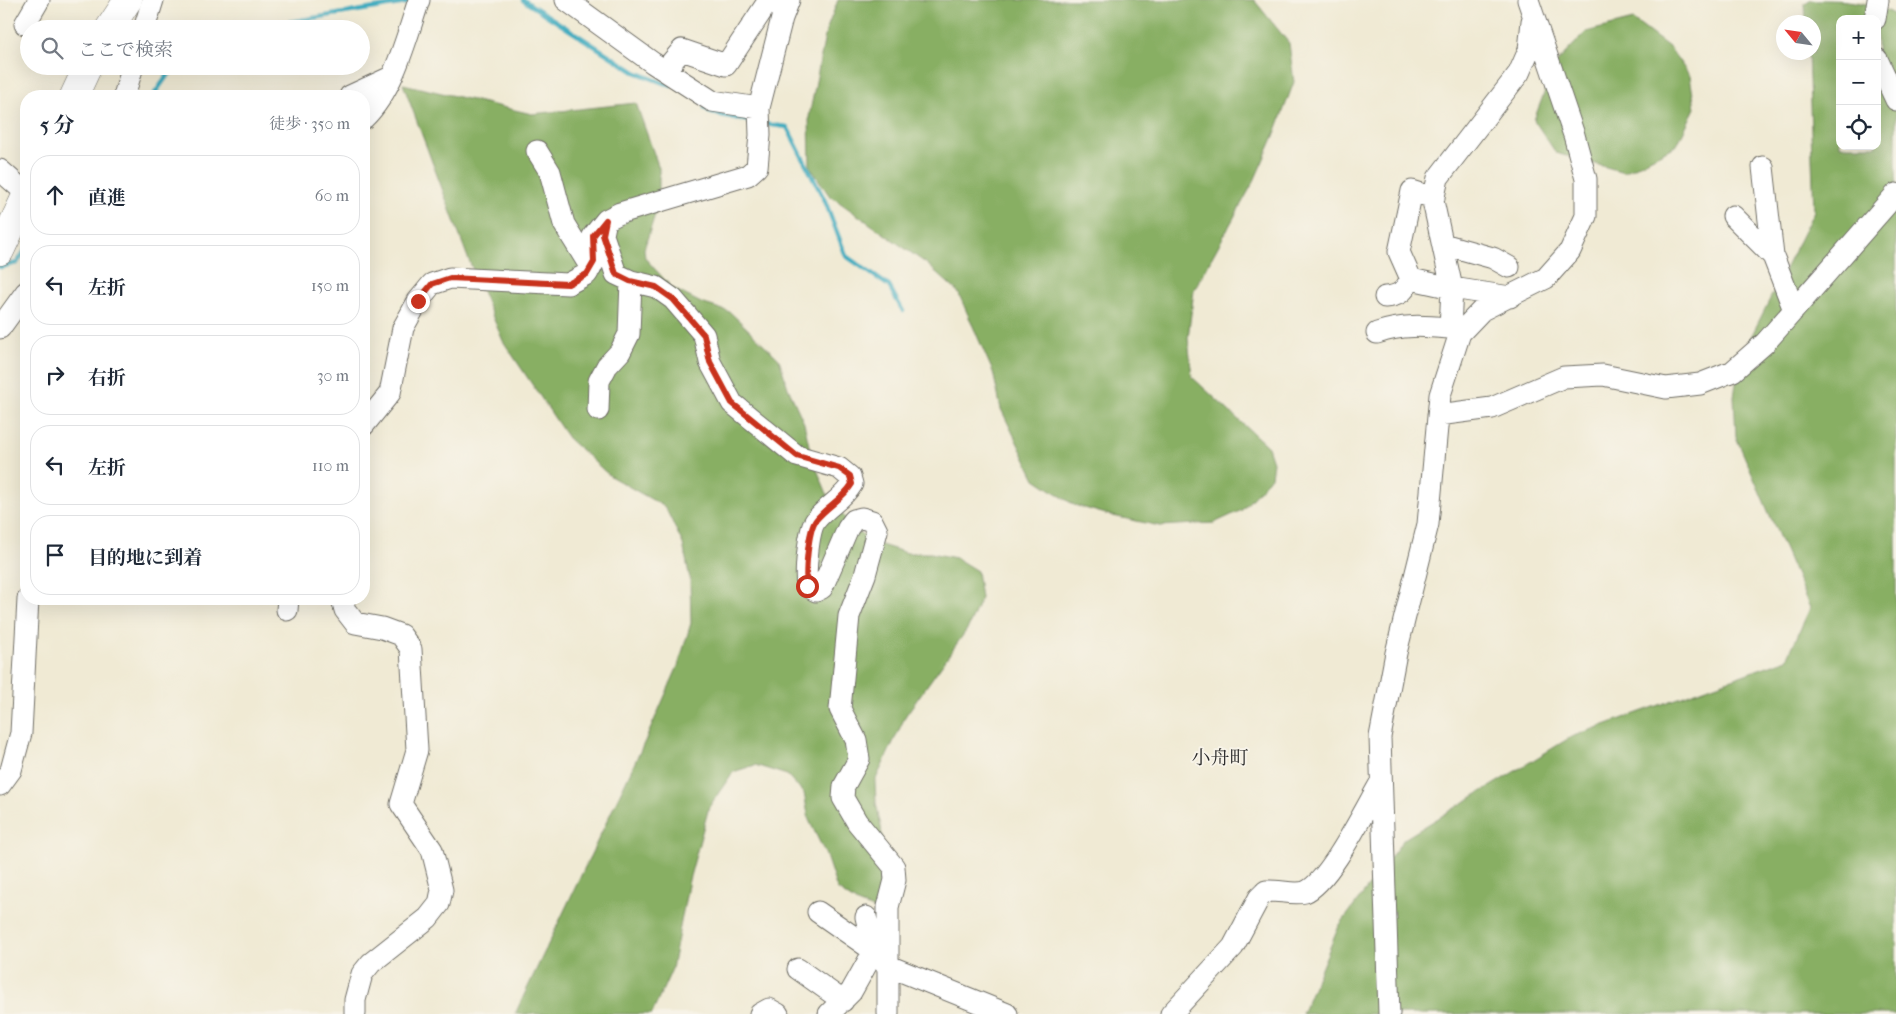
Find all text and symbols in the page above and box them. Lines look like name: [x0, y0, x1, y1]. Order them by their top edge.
north arrow: [1776, 15, 1821, 60]
map controls: [1836, 15, 1881, 150]
button: +: [1836, 15, 1881, 60]
search box: [20, 20, 370, 75]
icon: search: [38, 34, 66, 62]
text: ここで検索: [78, 39, 173, 61]
button: −: [1836, 60, 1881, 105]
button: locate: [1836, 105, 1881, 150]
text: 5 分: [40, 113, 75, 137]
text: 徒歩 · 350 m: [269, 114, 350, 133]
icon: ahead: [41, 181, 69, 209]
text: 60 m: [315, 186, 349, 205]
text: 直進: [88, 187, 126, 209]
icon: left: [41, 271, 69, 299]
text: 150 m: [311, 276, 349, 295]
text: 左折: [88, 277, 126, 299]
route end: [407, 290, 430, 313]
icon: right: [41, 361, 69, 389]
text: 30 m: [317, 366, 349, 385]
text: 右折: [88, 367, 126, 389]
icon: left: [41, 451, 69, 479]
text: 110 m: [312, 456, 349, 475]
text: 左折: [88, 457, 126, 479]
icon: arrive: [41, 541, 69, 569]
text: 目的地に到着: [88, 547, 202, 569]
route start: [796, 575, 819, 598]
district label: 小舟町: [1191, 747, 1249, 769]

